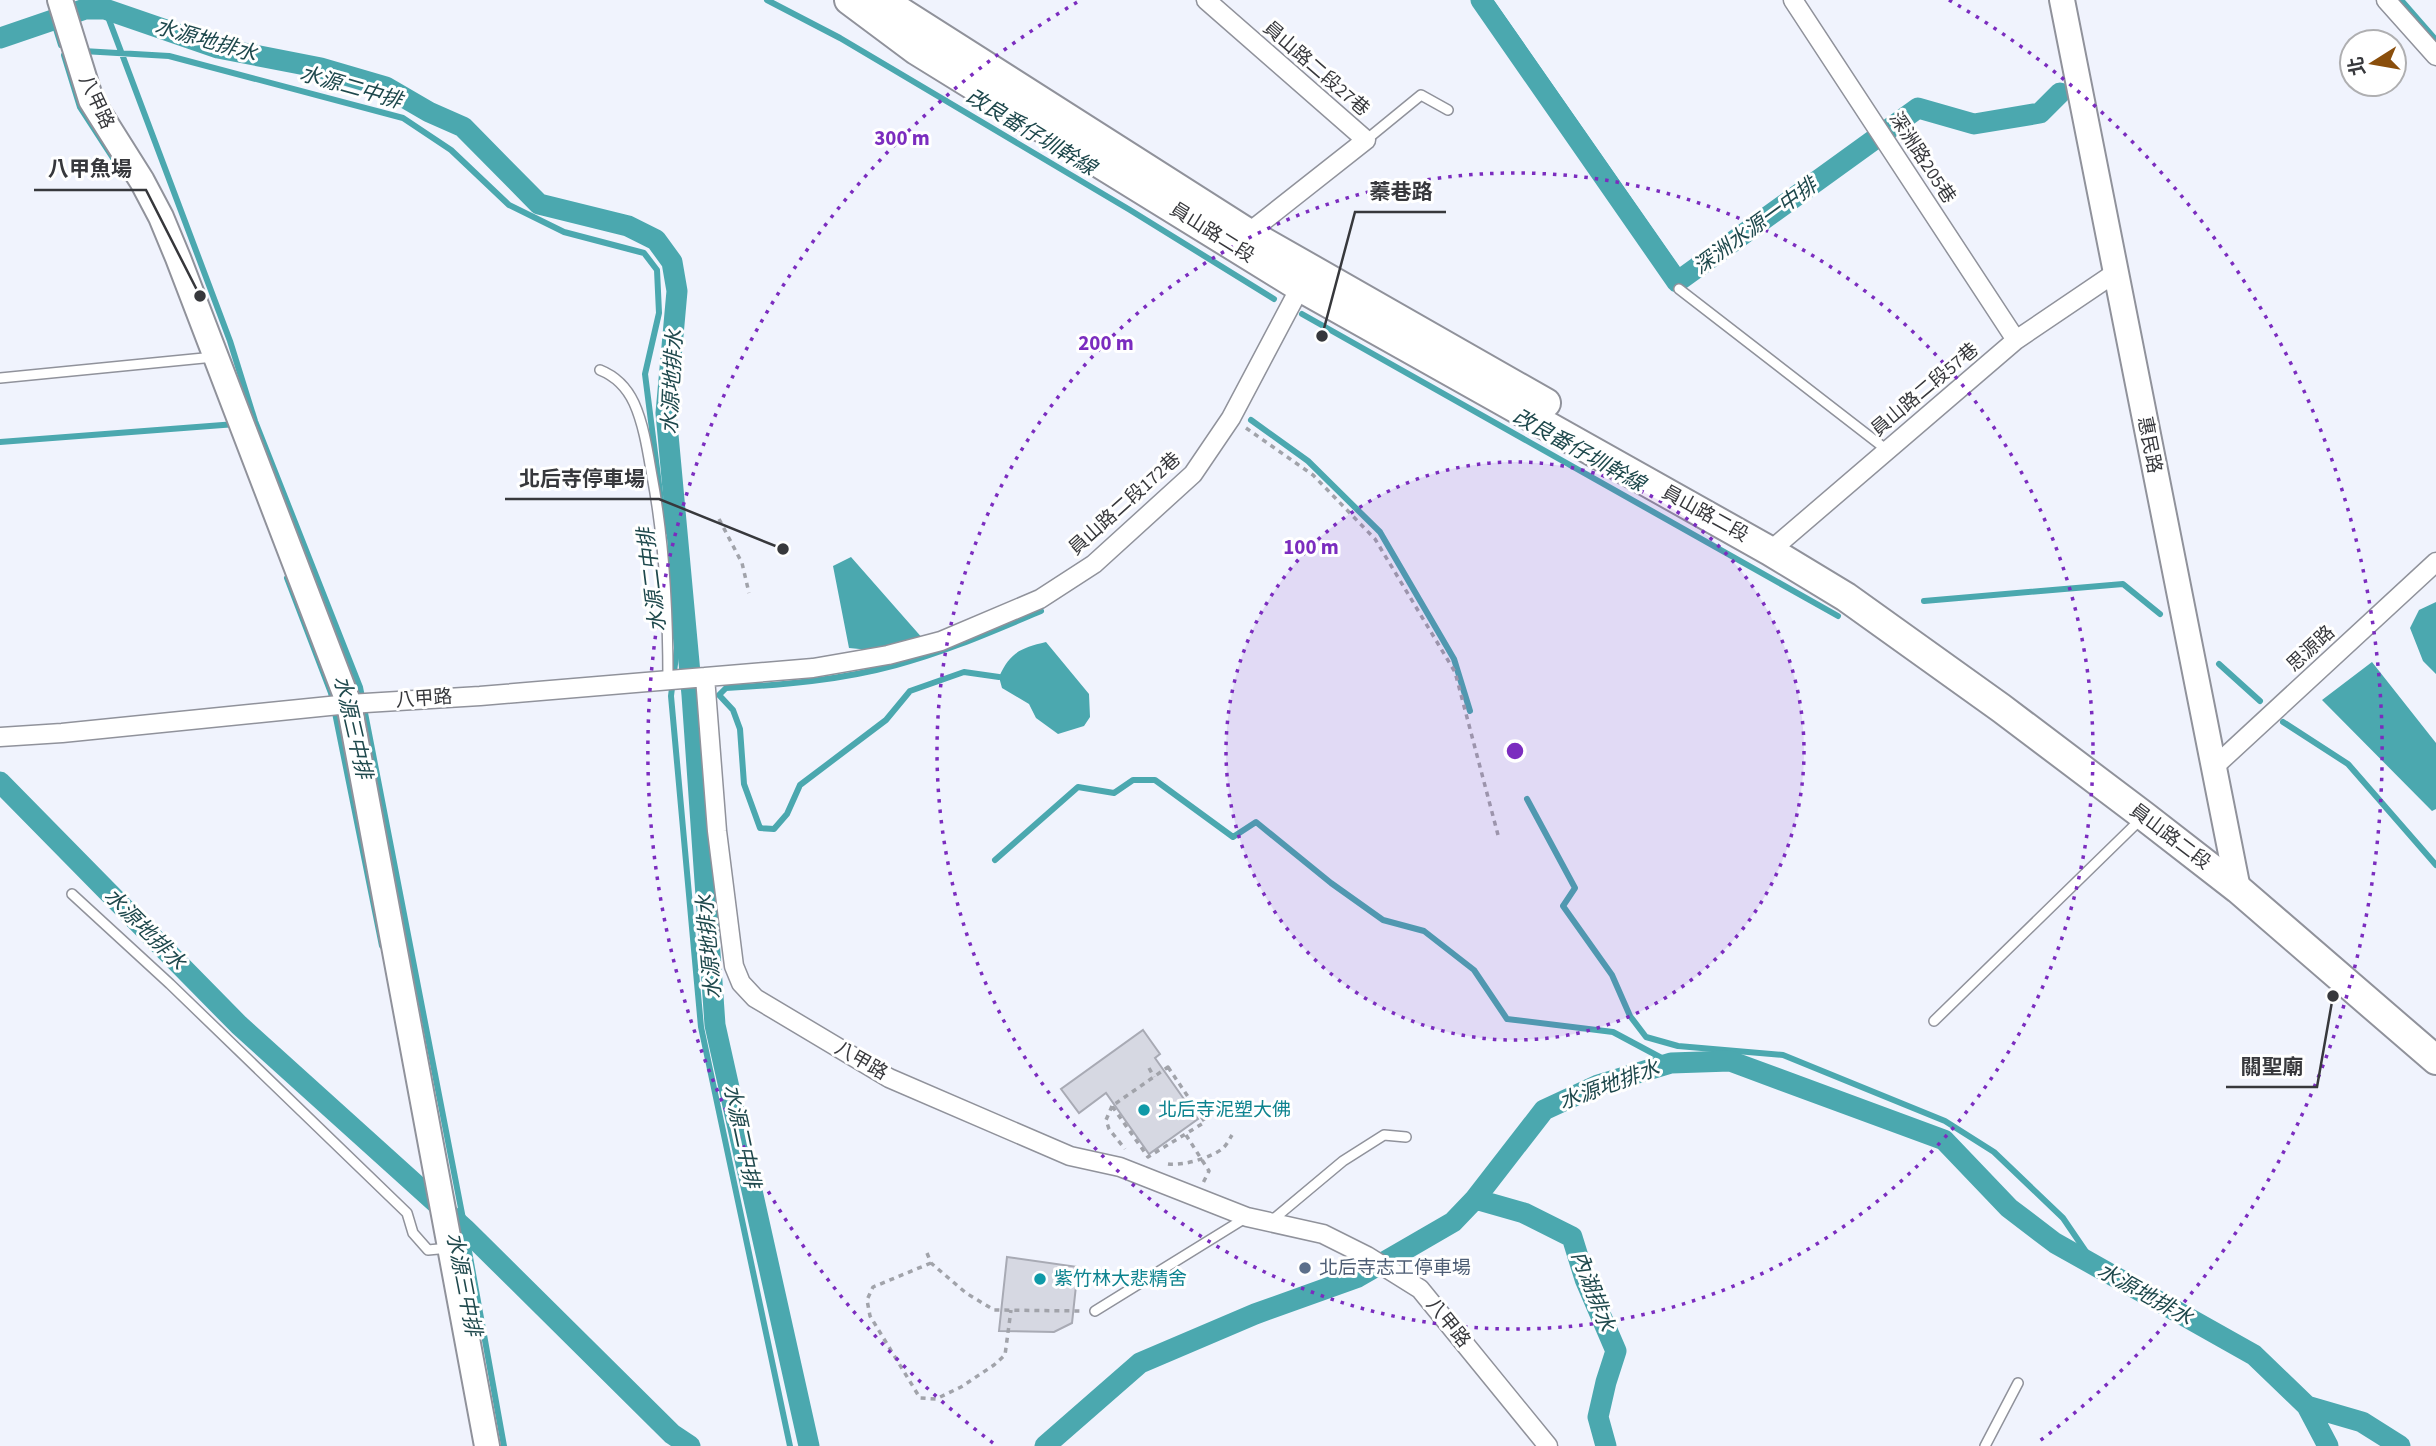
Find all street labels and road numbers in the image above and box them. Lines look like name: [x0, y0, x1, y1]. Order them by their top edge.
street label: 員山路二段27巷: [1257, 15, 1375, 123]
street label: 八甲路: [72, 70, 120, 134]
street label: 深洲路205巷: [1882, 107, 1962, 209]
street label: 員山路二段: [1165, 196, 1259, 270]
street label: 員山路二段57巷: [1865, 337, 1985, 443]
street label: 惠民路: [2130, 414, 2168, 476]
street label: 員山路二段172巷: [1063, 446, 1187, 562]
street label: 員山路二段: [1657, 479, 1753, 549]
street label: 思源路: [2281, 620, 2341, 678]
street label: 八甲路: [395, 684, 453, 714]
street label: 員山路二段: [2124, 798, 2216, 876]
street label: 八甲路: [830, 1035, 892, 1087]
street label: 八甲路: [1420, 1292, 1476, 1354]

